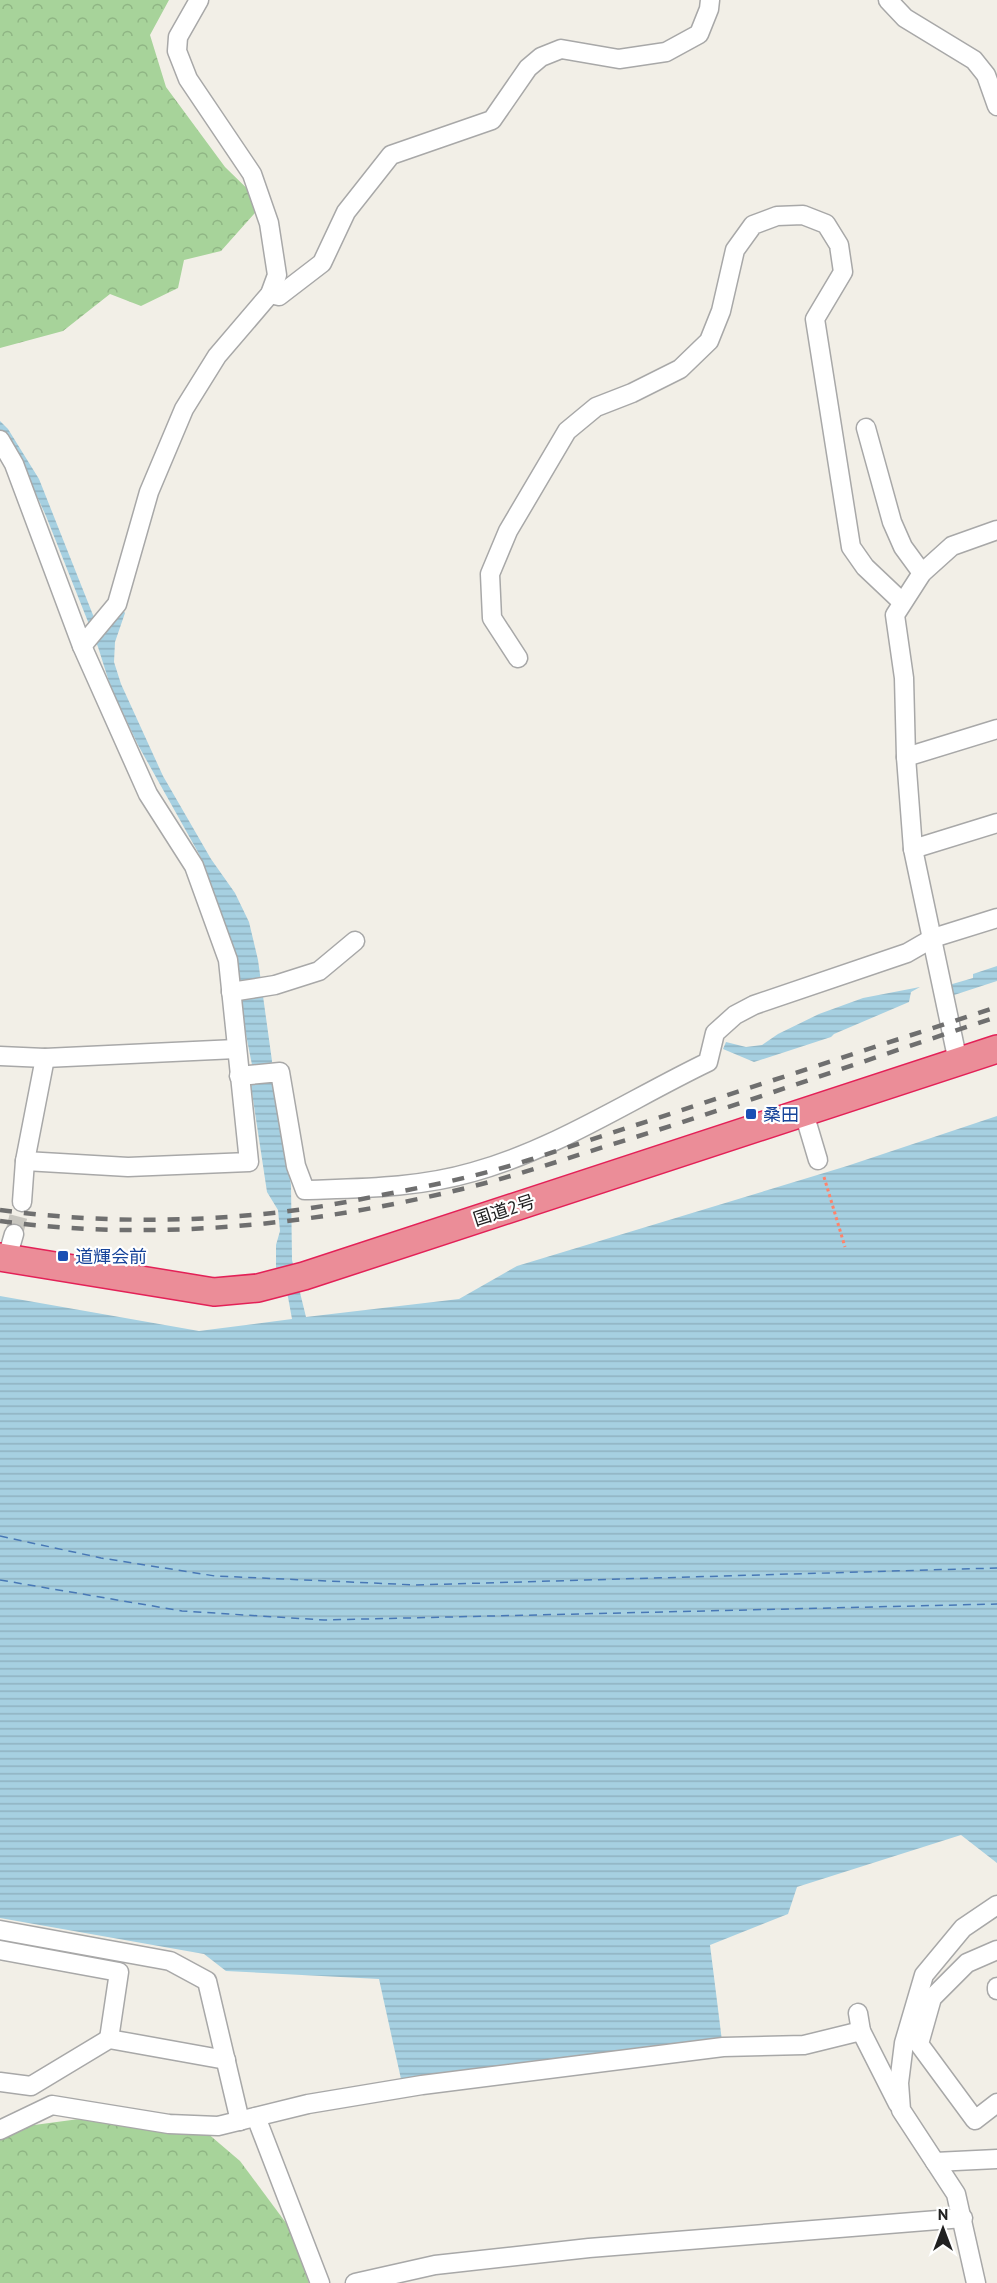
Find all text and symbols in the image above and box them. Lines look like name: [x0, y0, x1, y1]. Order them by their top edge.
place label: 桑田: [763, 1103, 799, 1126]
marker: 桑田: [744, 1107, 758, 1121]
street label: 国道2号: [470, 1189, 538, 1231]
place label: 道輝会前: [75, 1245, 147, 1268]
marker: 道輝会前: [56, 1249, 70, 1263]
north arrow: [913, 2199, 973, 2259]
text: N: [938, 2204, 948, 2224]

